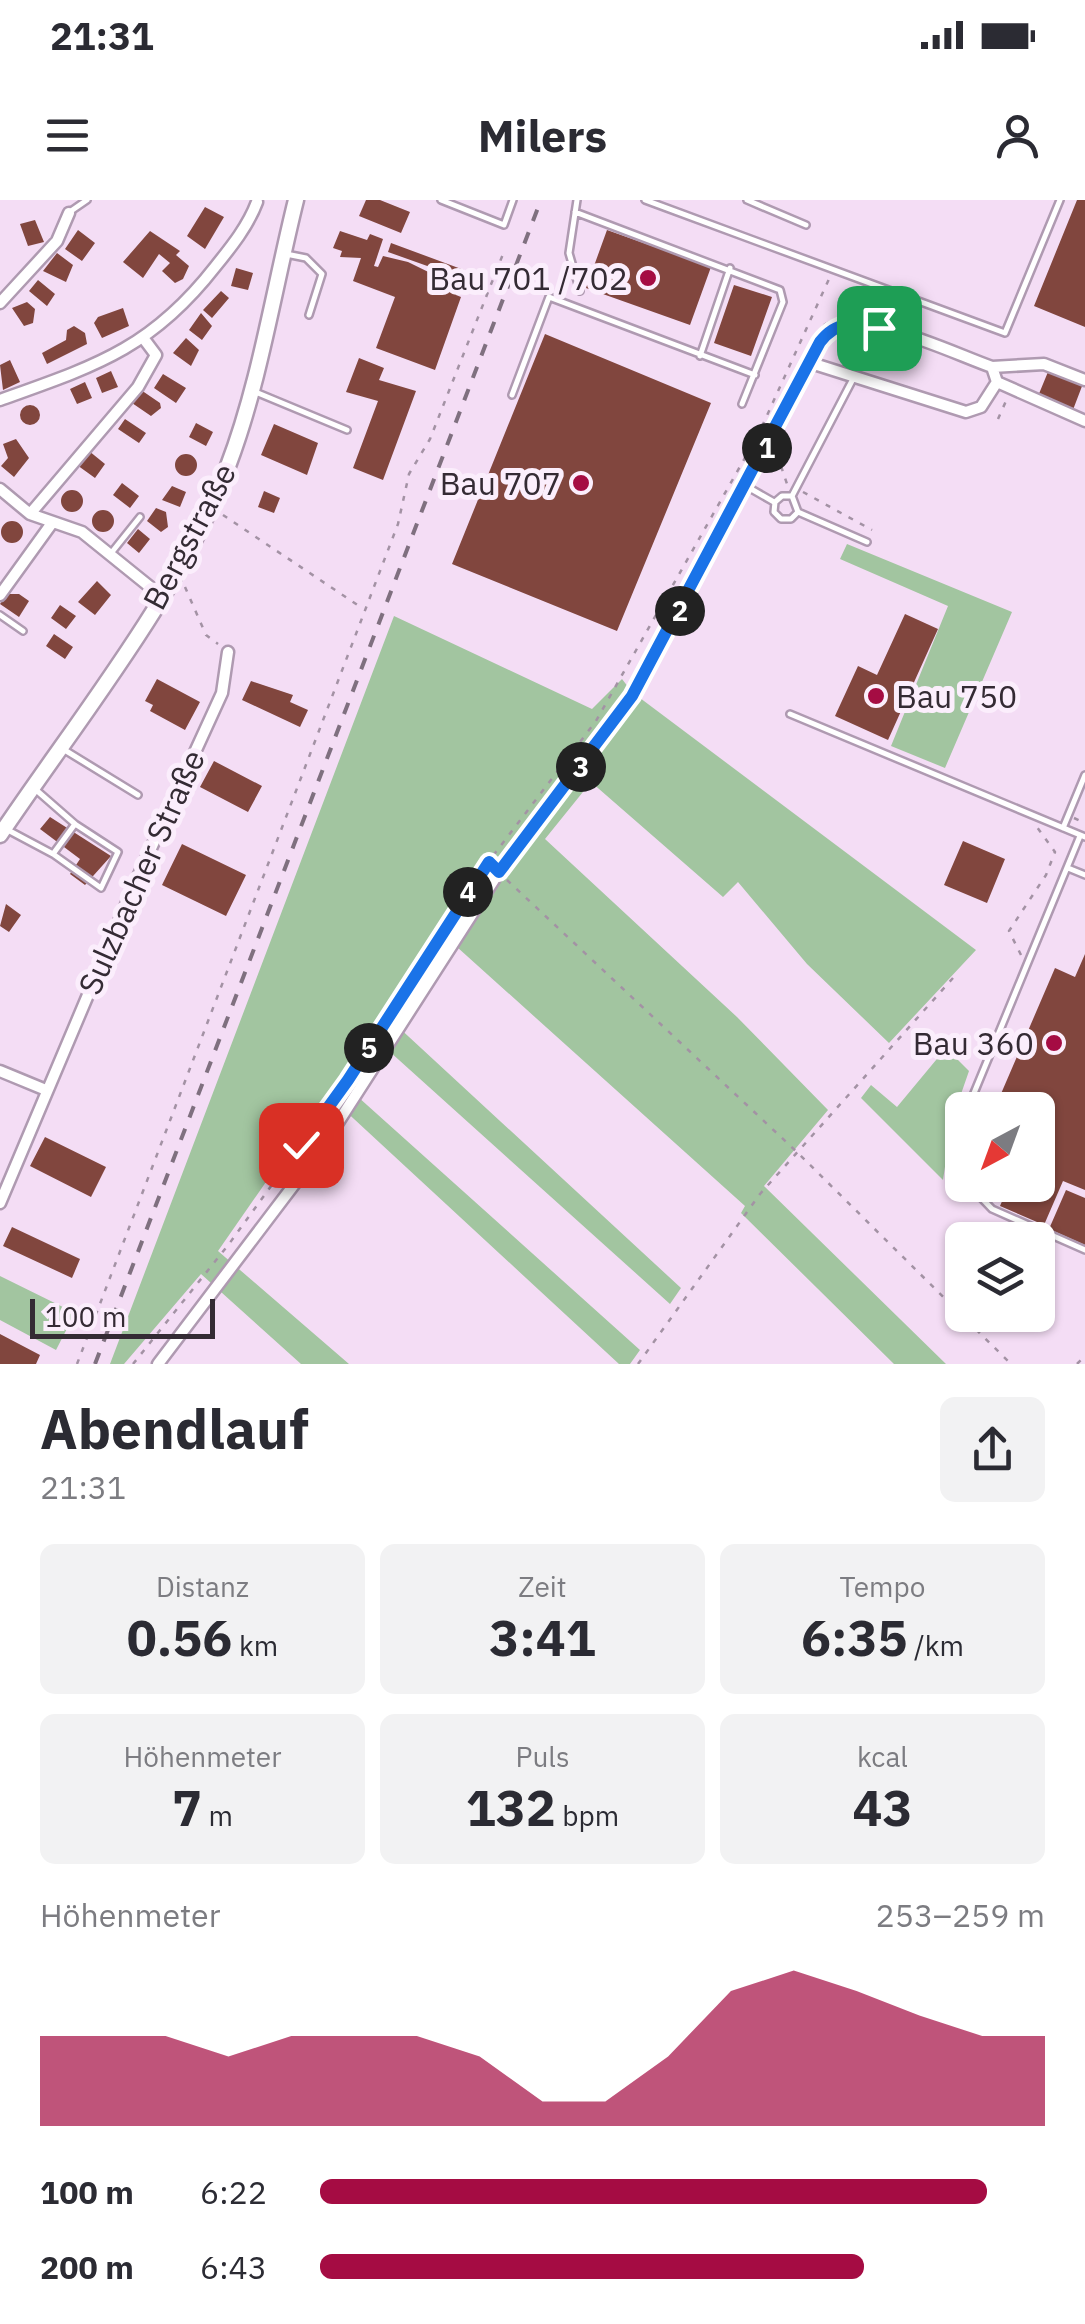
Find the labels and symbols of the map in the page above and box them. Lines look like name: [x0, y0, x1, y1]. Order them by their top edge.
place label: Bau 701 /702: [429, 257, 628, 299]
marker: Bau 701 /702: [637, 267, 659, 289]
pin: [837, 286, 922, 371]
pin: 1: [742, 423, 792, 473]
street label: Bergstraße: [133, 456, 245, 616]
place label: Bau 707: [440, 462, 561, 504]
marker: Bau 707: [570, 472, 592, 494]
pin: 2: [655, 586, 705, 636]
place label: Bau 750: [896, 675, 1017, 717]
marker: Bau 750: [865, 685, 887, 707]
pin: 3: [556, 742, 606, 792]
street label: Sulzbacher Straße: [68, 743, 214, 1001]
pin: 4: [443, 867, 493, 917]
place label: Bau 360: [913, 1022, 1034, 1064]
pin: 5: [344, 1023, 394, 1073]
marker: Bau 360: [1043, 1032, 1065, 1054]
north arrow: [945, 1092, 1055, 1202]
pin: [259, 1103, 344, 1188]
scale bar: [30, 1294, 215, 1338]

